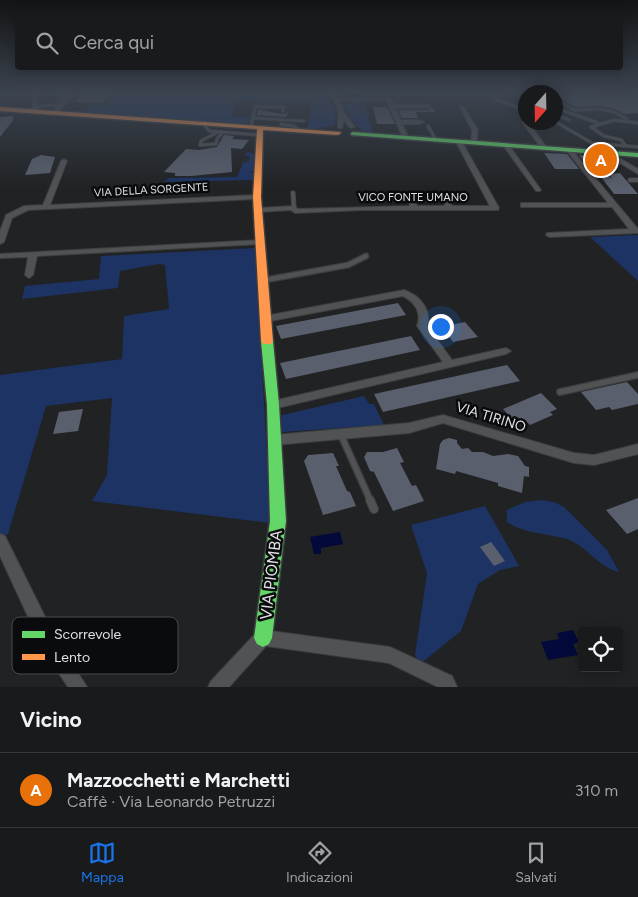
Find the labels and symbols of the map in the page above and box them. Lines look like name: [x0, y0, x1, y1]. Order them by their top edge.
north arrow: [518, 85, 563, 130]
pin: A: [585, 141, 617, 179]
street label: VIA DELLA SORGENTE: [93, 181, 209, 199]
street label: VICO FONTE UMANO: [358, 191, 468, 204]
your location: [428, 314, 454, 340]
street label: VIA TIRINO: [454, 398, 528, 436]
street label: VIA PIOMBA: [256, 529, 286, 621]
legend: [12, 617, 178, 674]
text: Scorrevole: [54, 626, 122, 643]
text: Lento: [54, 649, 90, 666]

